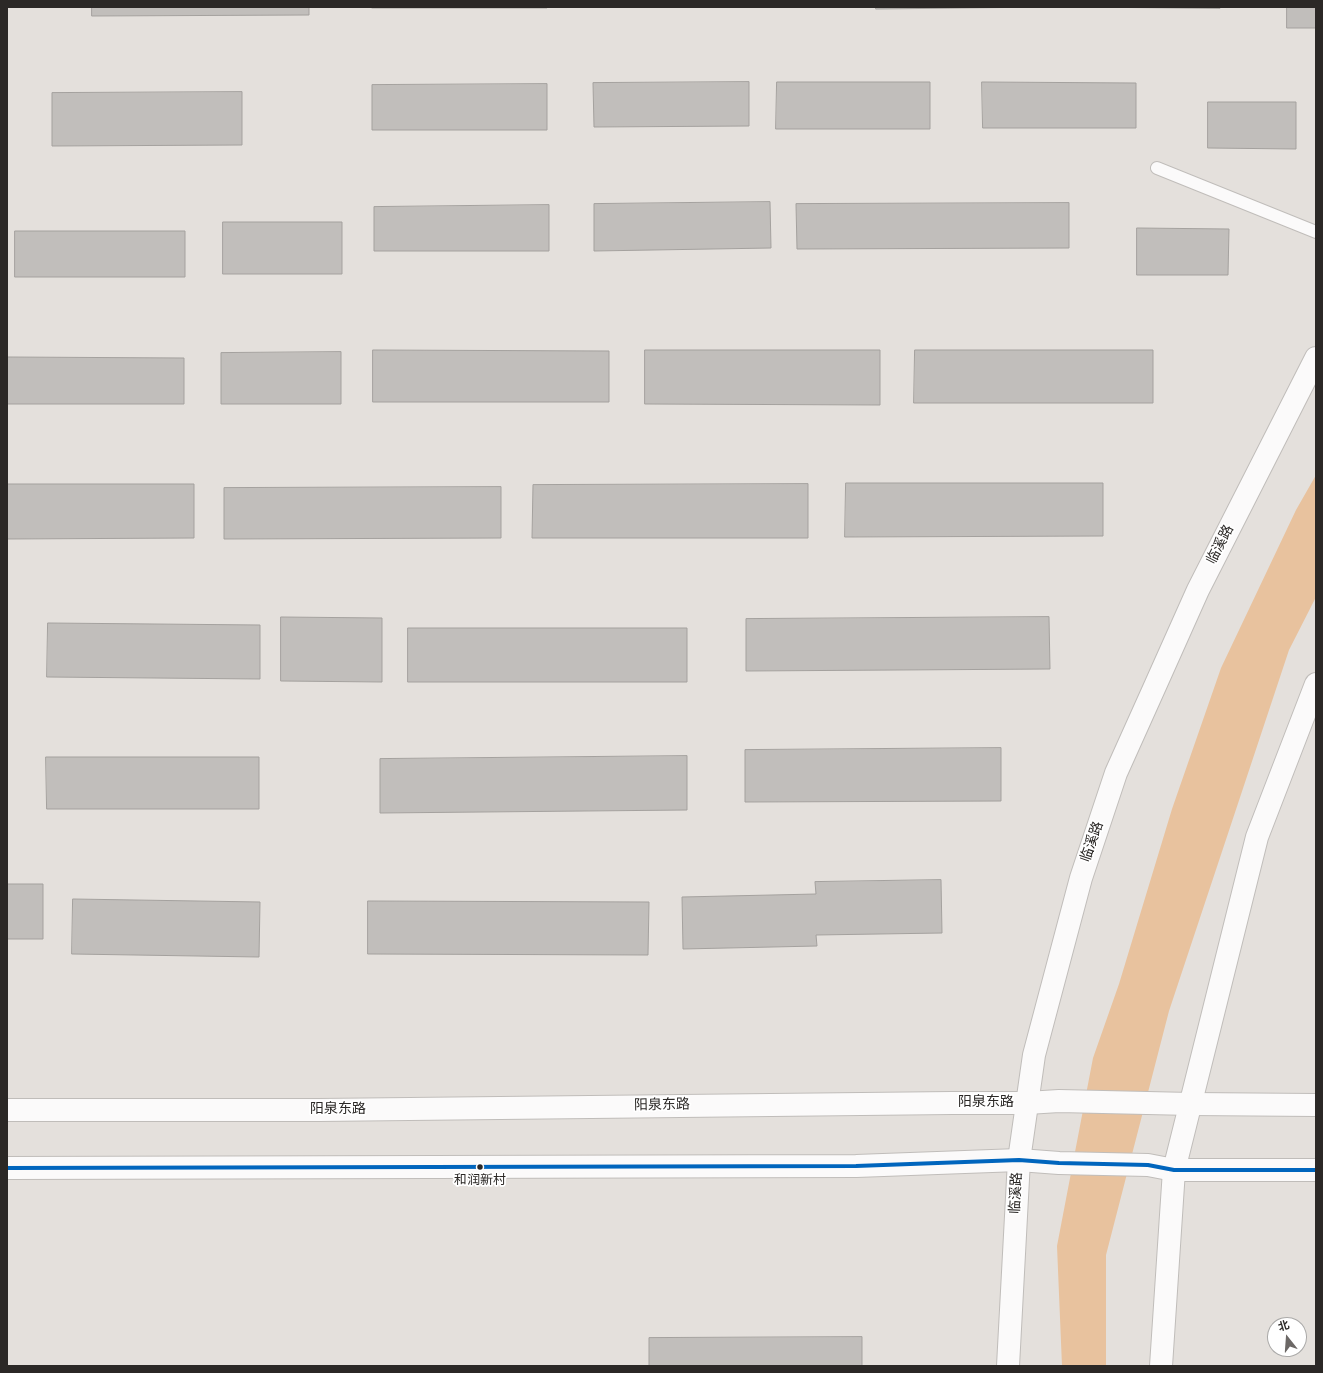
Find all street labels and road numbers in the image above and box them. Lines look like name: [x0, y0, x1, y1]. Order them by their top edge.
street label: 临溪路: [1204, 522, 1238, 568]
street label: 临溪路: [1078, 819, 1108, 865]
street label: 阳泉东路: [958, 1095, 1014, 1111]
street label: 阳泉东路: [634, 1097, 690, 1115]
street label: 阳泉东路: [310, 1102, 366, 1118]
street label: 临溪路: [1008, 1172, 1026, 1214]

